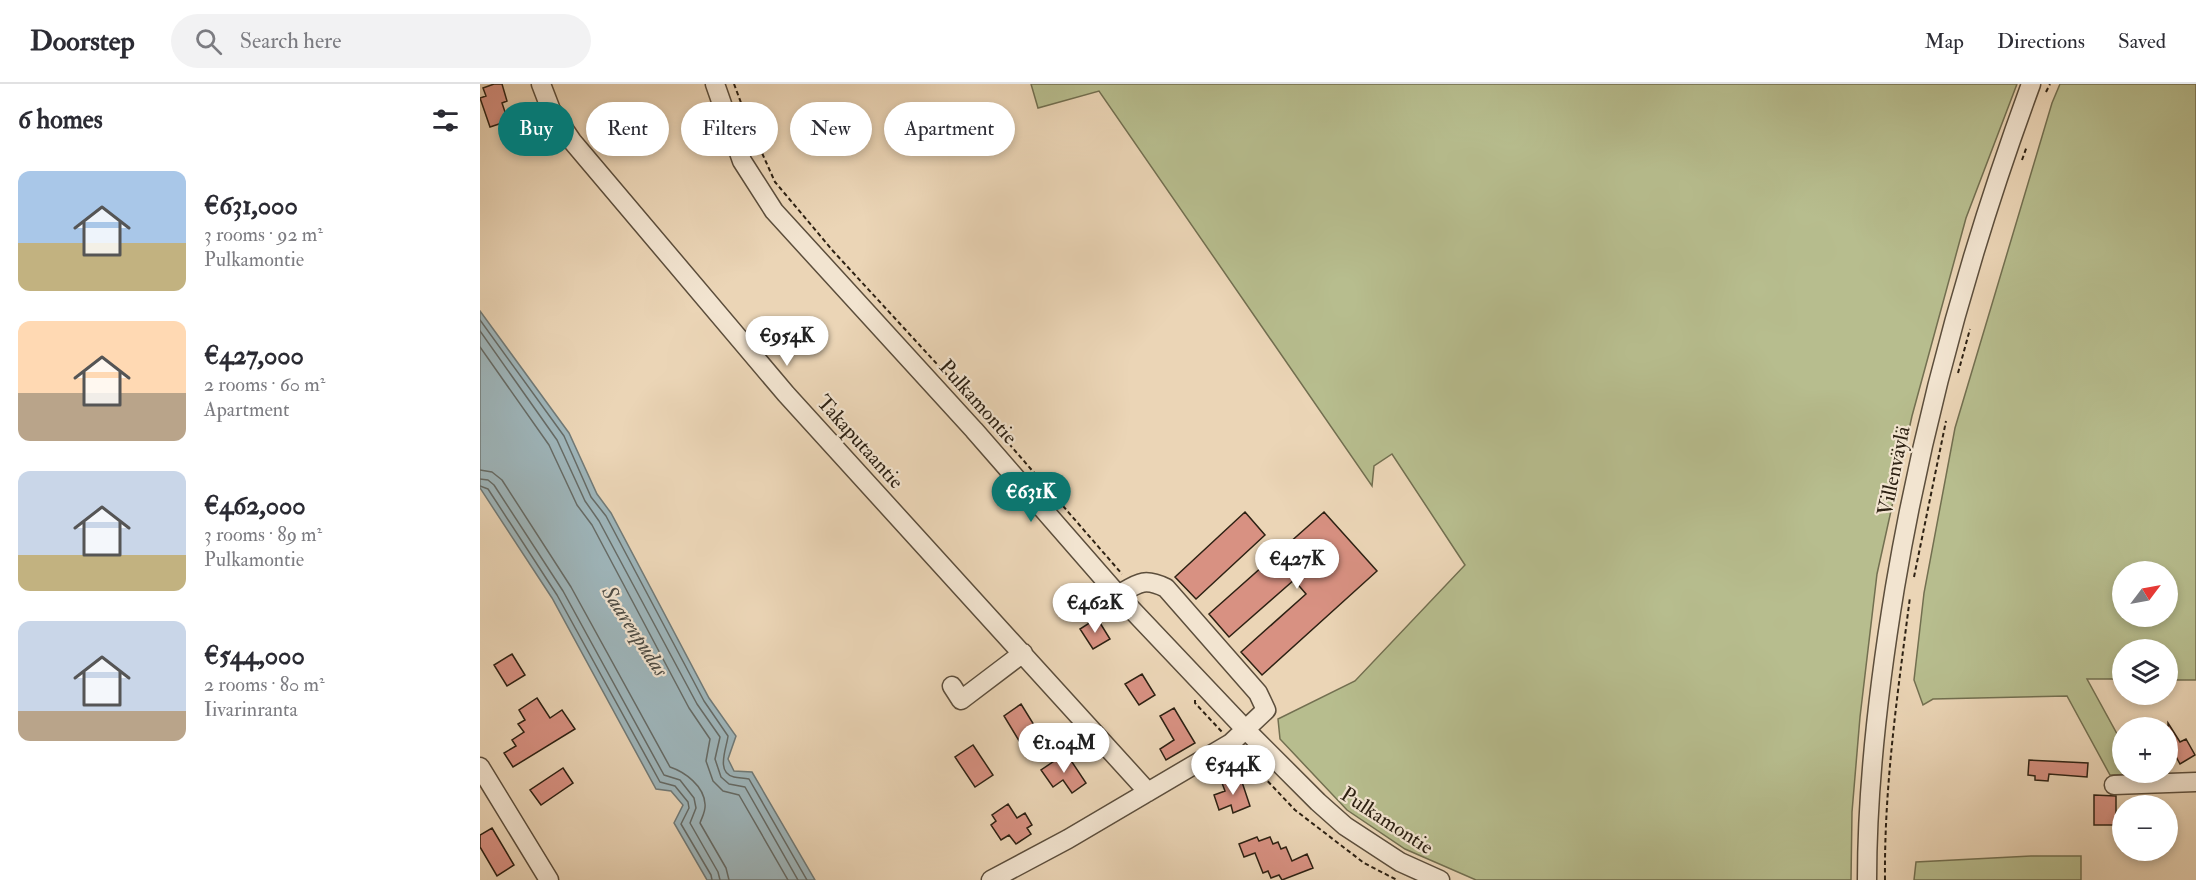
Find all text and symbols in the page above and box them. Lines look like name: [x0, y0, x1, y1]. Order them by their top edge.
search box: [171, 14, 591, 68]
text: Doorstep: [30, 24, 135, 59]
icon: search: [192, 25, 225, 58]
text: Search here: [240, 27, 341, 55]
text: Map: [1924, 28, 1964, 55]
text: Directions: [1997, 28, 2085, 55]
text: Saved: [2118, 28, 2166, 55]
chip: Buy: [498, 102, 574, 156]
chip: Rent: [586, 102, 669, 156]
chip: Filters: [681, 102, 778, 156]
chip: New: [790, 102, 872, 156]
chip: Apartment: [884, 102, 1015, 156]
text: 6 homes: [18, 104, 103, 136]
icon: filters: [429, 104, 462, 137]
text: €631,000: [204, 190, 298, 222]
icon: home: [66, 195, 138, 267]
text: 3 rooms · 92 m²: [204, 222, 323, 247]
text: Pulkamontie: [204, 247, 304, 272]
pin: €954K: [745, 316, 829, 367]
text: €954K: [760, 323, 815, 348]
text: €427,000: [204, 340, 304, 372]
icon: home: [66, 345, 138, 417]
street label: Pulkamontie: [933, 354, 1023, 450]
text: 2 rooms · 60 m²: [204, 372, 325, 397]
street label: Takaputaantie: [811, 389, 910, 495]
text: Apartment: [204, 397, 289, 422]
street label: Villenväylä: [1871, 423, 1917, 518]
pin: €631K: [989, 472, 1073, 523]
text: €631K: [1006, 479, 1056, 504]
text: €462,000: [204, 490, 306, 522]
icon: home: [66, 495, 138, 567]
text: 3 rooms · 89 m²: [204, 522, 322, 547]
pin: €427K: [1255, 539, 1339, 590]
text: €427K: [1269, 546, 1325, 571]
text: Pulkamontie: [204, 547, 304, 572]
north arrow: [2112, 561, 2178, 627]
map controls: [2112, 561, 2178, 861]
water label: Saarenpudas: [595, 579, 675, 683]
pin: €462K: [1053, 583, 1137, 634]
text: €462K: [1067, 590, 1123, 615]
button: layers: [2112, 639, 2178, 705]
text: €544,000: [204, 640, 305, 672]
icon: home: [66, 645, 138, 717]
text: 2 rooms · 80 m²: [204, 672, 325, 697]
text: Iivarinranta: [204, 697, 298, 722]
button: +: [2112, 717, 2178, 783]
pin: €1.04M: [1015, 723, 1113, 774]
text: €1.04M: [1032, 730, 1096, 755]
pin: €544K: [1191, 745, 1275, 796]
text: €544K: [1205, 752, 1261, 777]
street label: Pulkamontie: [1336, 781, 1439, 861]
button: −: [2112, 795, 2178, 861]

